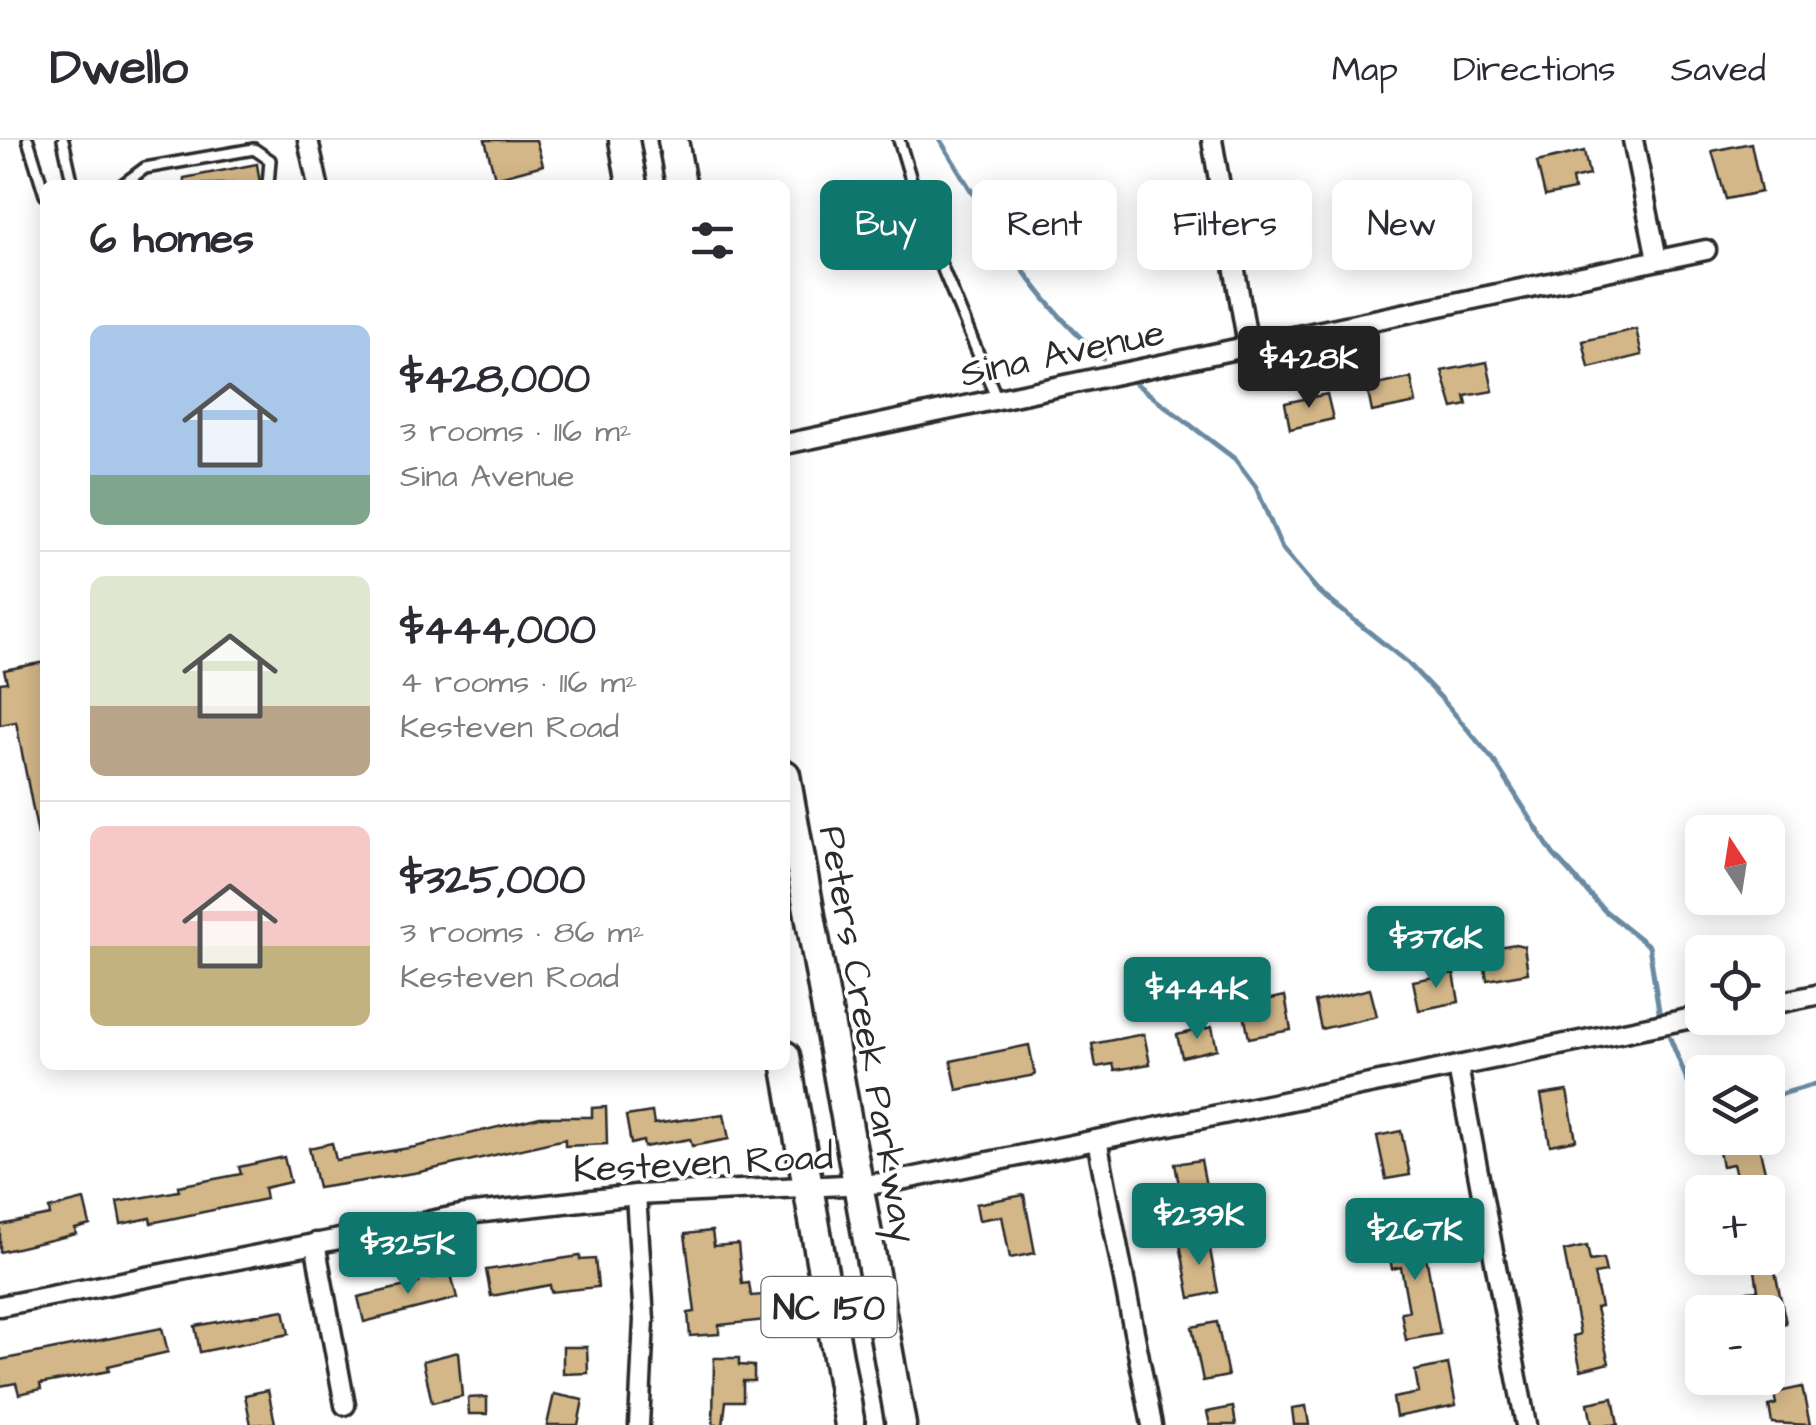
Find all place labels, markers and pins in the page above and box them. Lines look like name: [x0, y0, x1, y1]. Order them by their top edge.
pin: $428K: [1239, 326, 1379, 411]
pin: $376K: [1366, 906, 1506, 991]
pin: $444K: [1127, 957, 1267, 1042]
pin: $239K: [1129, 1183, 1269, 1268]
pin: $267K: [1345, 1198, 1485, 1283]
pin: $325K: [338, 1212, 478, 1297]

